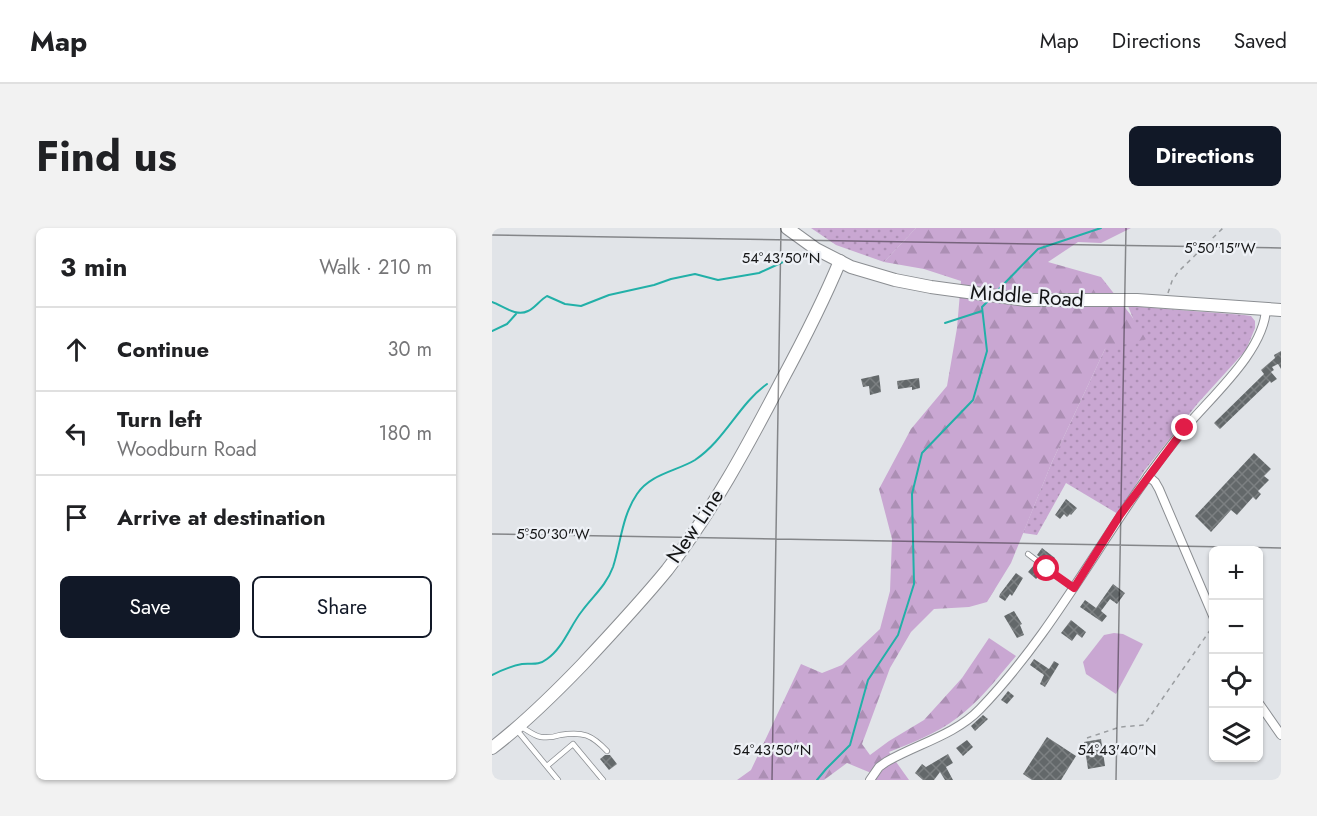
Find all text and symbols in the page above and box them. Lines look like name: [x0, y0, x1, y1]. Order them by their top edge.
text: Map: [30, 21, 87, 62]
text: Map: [1040, 26, 1079, 56]
text: Directions: [1112, 26, 1201, 56]
text: Saved: [1234, 26, 1287, 56]
text: Find us: [36, 126, 177, 187]
button: Directions: [1129, 126, 1281, 186]
text: 5°50'15"W: [1184, 237, 1256, 259]
text: 54°43'50"N: [742, 247, 820, 269]
text: 3 min: [60, 248, 127, 286]
text: Walk · 210 m: [319, 253, 432, 282]
street label: Middle Road: [969, 277, 1085, 315]
icon: ahead: [60, 333, 93, 366]
text: Continue: [117, 333, 209, 365]
text: 30 m: [387, 335, 432, 364]
text: Turn left: [117, 403, 202, 435]
route end: [1171, 414, 1197, 440]
icon: left: [60, 417, 93, 450]
text: 180 m: [378, 419, 432, 448]
text: Woodburn Road: [117, 435, 257, 464]
street label: New Line: [659, 483, 731, 569]
icon: arrive: [60, 501, 93, 534]
text: Arrive at destination: [117, 501, 326, 533]
text: 5°50'30"W: [516, 523, 590, 545]
map controls: [1209, 546, 1263, 762]
button: +: [1209, 546, 1263, 600]
route start: [1033, 555, 1059, 581]
button: Save: [60, 576, 240, 638]
button: Share: [252, 576, 432, 638]
button: −: [1209, 600, 1263, 654]
button: locate: [1209, 654, 1263, 708]
button: layers: [1209, 708, 1263, 762]
text: 54°43'50"N: [733, 739, 811, 761]
text: 54°43'40"N: [1078, 739, 1156, 761]

